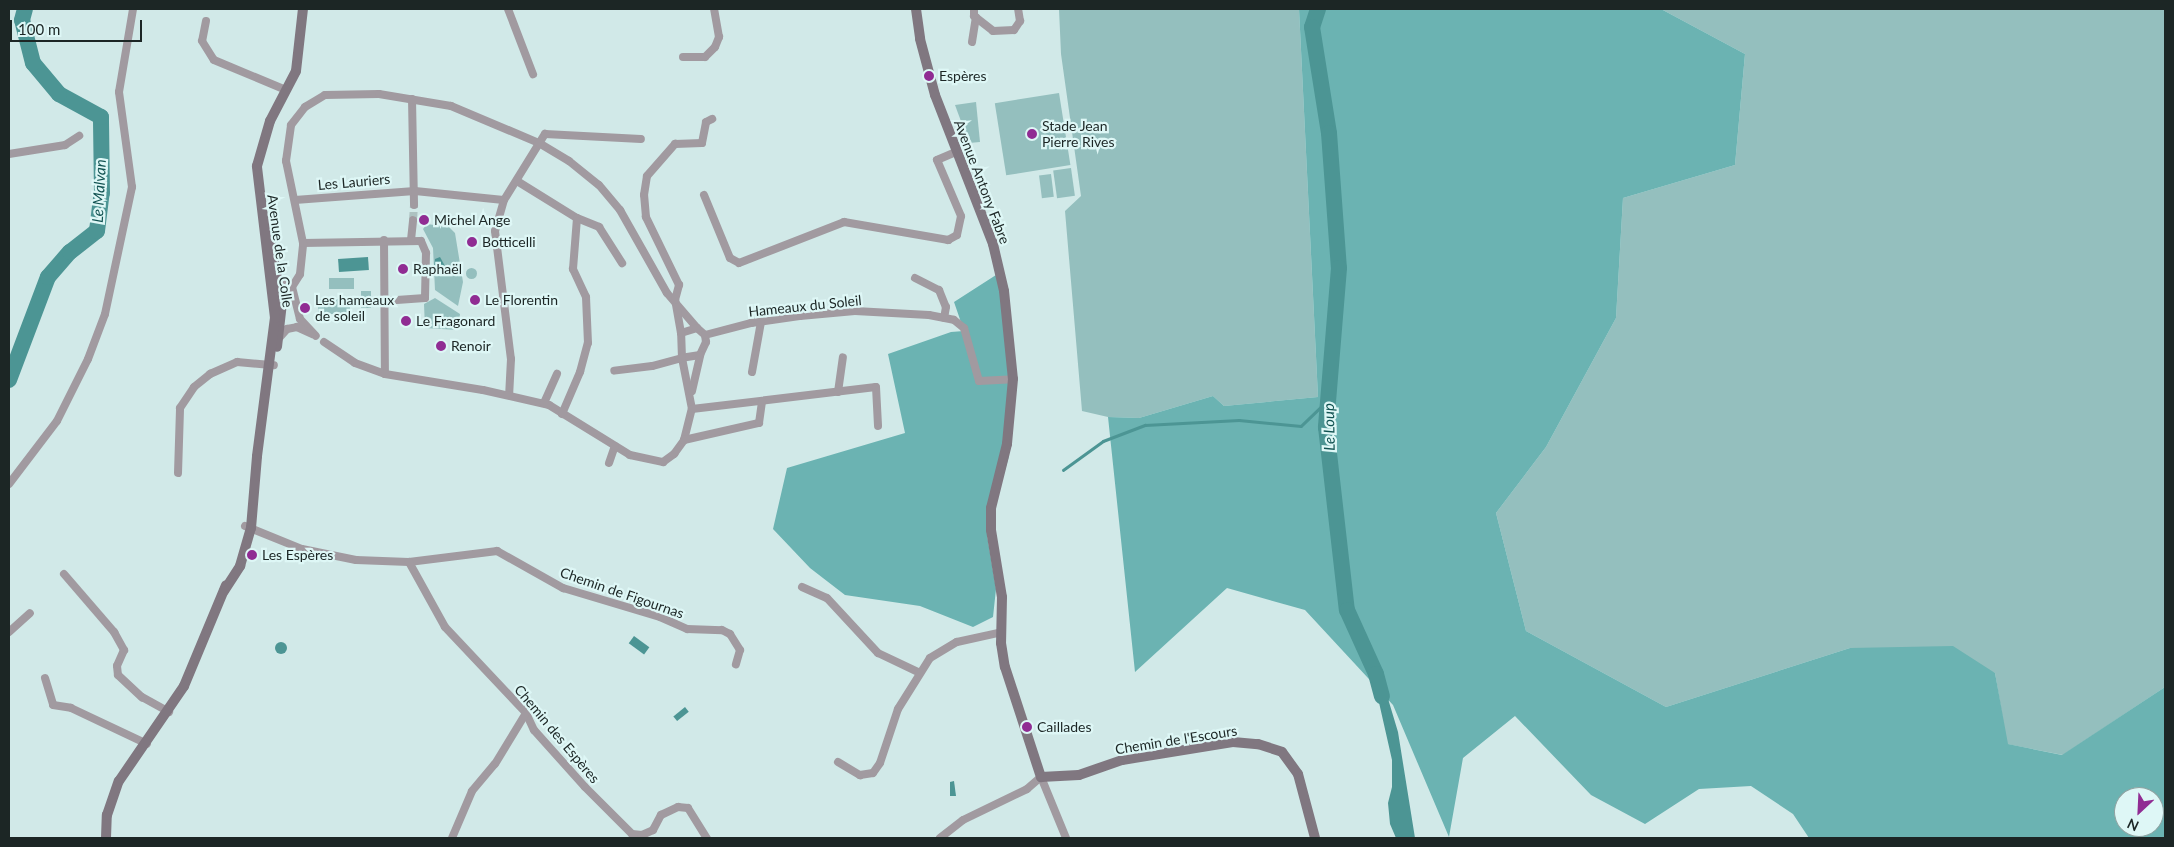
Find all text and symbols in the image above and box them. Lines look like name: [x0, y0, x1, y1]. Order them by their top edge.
scale bar: [12, 10, 145, 42]
text: 100 m: [18, 20, 60, 38]
place label: Espères: [939, 68, 987, 84]
marker: Espères: [923, 70, 935, 82]
street label: Avenue Antony Fabre: [950, 117, 1014, 247]
place label: Stade Jean Pierre Rives: [1042, 118, 1115, 150]
marker: Stade Jean Pierre Rives: [1026, 128, 1038, 140]
water label: Le Malvan: [88, 159, 110, 223]
street label: Les Lauriers: [317, 170, 391, 194]
street label: Avenue de la Colle: [264, 194, 296, 308]
place label: Michel Ange: [434, 212, 511, 228]
marker: Michel Ange: [418, 214, 430, 226]
place label: Botticelli: [482, 234, 536, 250]
marker: Botticelli: [466, 236, 478, 248]
place label: Raphaël: [413, 261, 462, 277]
marker: Raphaël: [397, 263, 409, 275]
place label: Les hameaux de soleil: [315, 292, 394, 324]
place label: Le Florentin: [485, 292, 558, 308]
street label: Hameaux du Soleil: [748, 292, 862, 320]
marker: Le Florentin: [469, 294, 481, 306]
marker: Les hameaux de soleil: [299, 302, 311, 314]
place label: Le Fragonard: [416, 313, 495, 329]
marker: Le Fragonard: [400, 315, 412, 327]
place label: Renoir: [451, 338, 491, 354]
marker: Renoir: [435, 340, 447, 352]
water label: Le Loup: [1320, 403, 1338, 451]
place label: Les Espères: [262, 547, 333, 563]
marker: Les Espères: [246, 549, 258, 561]
street label: Chemin de Figournas: [558, 564, 686, 622]
street label: Chemin des Espères: [511, 681, 603, 787]
place label: Caillades: [1037, 719, 1092, 735]
marker: Caillades: [1021, 721, 1033, 733]
street label: Chemin de l'Escours: [1114, 722, 1238, 758]
north arrow: [2114, 787, 2164, 837]
text: N: [2124, 815, 2141, 835]

